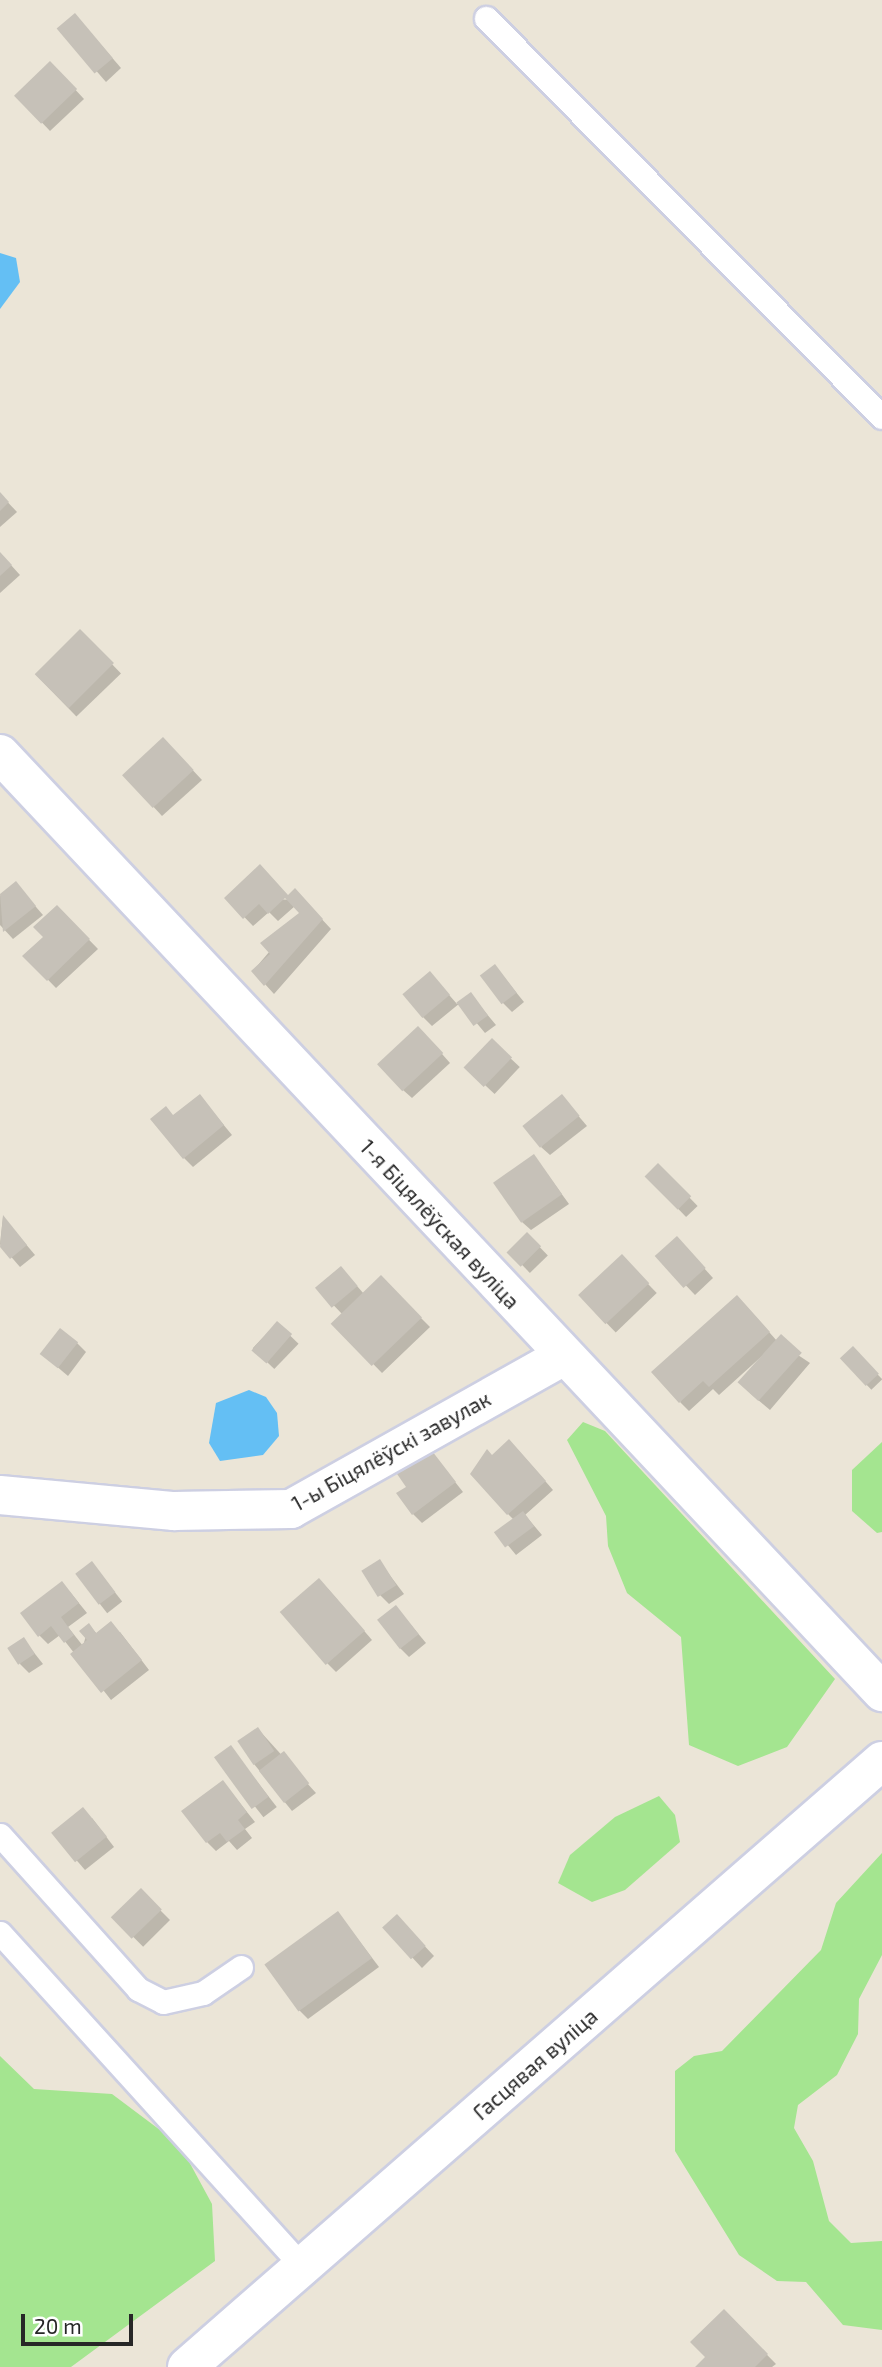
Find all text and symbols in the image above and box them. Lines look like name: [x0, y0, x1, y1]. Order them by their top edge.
street label: 1-я Біцялёўская вуліца: [355, 1134, 525, 1314]
street label: 1-ы Біцялёўскі завулак: [287, 1386, 495, 1516]
street label: Гасцявая вуліца: [468, 2003, 602, 2125]
scale bar: [24, 2300, 136, 2344]
text: 20 m: [34, 2313, 82, 2338]

